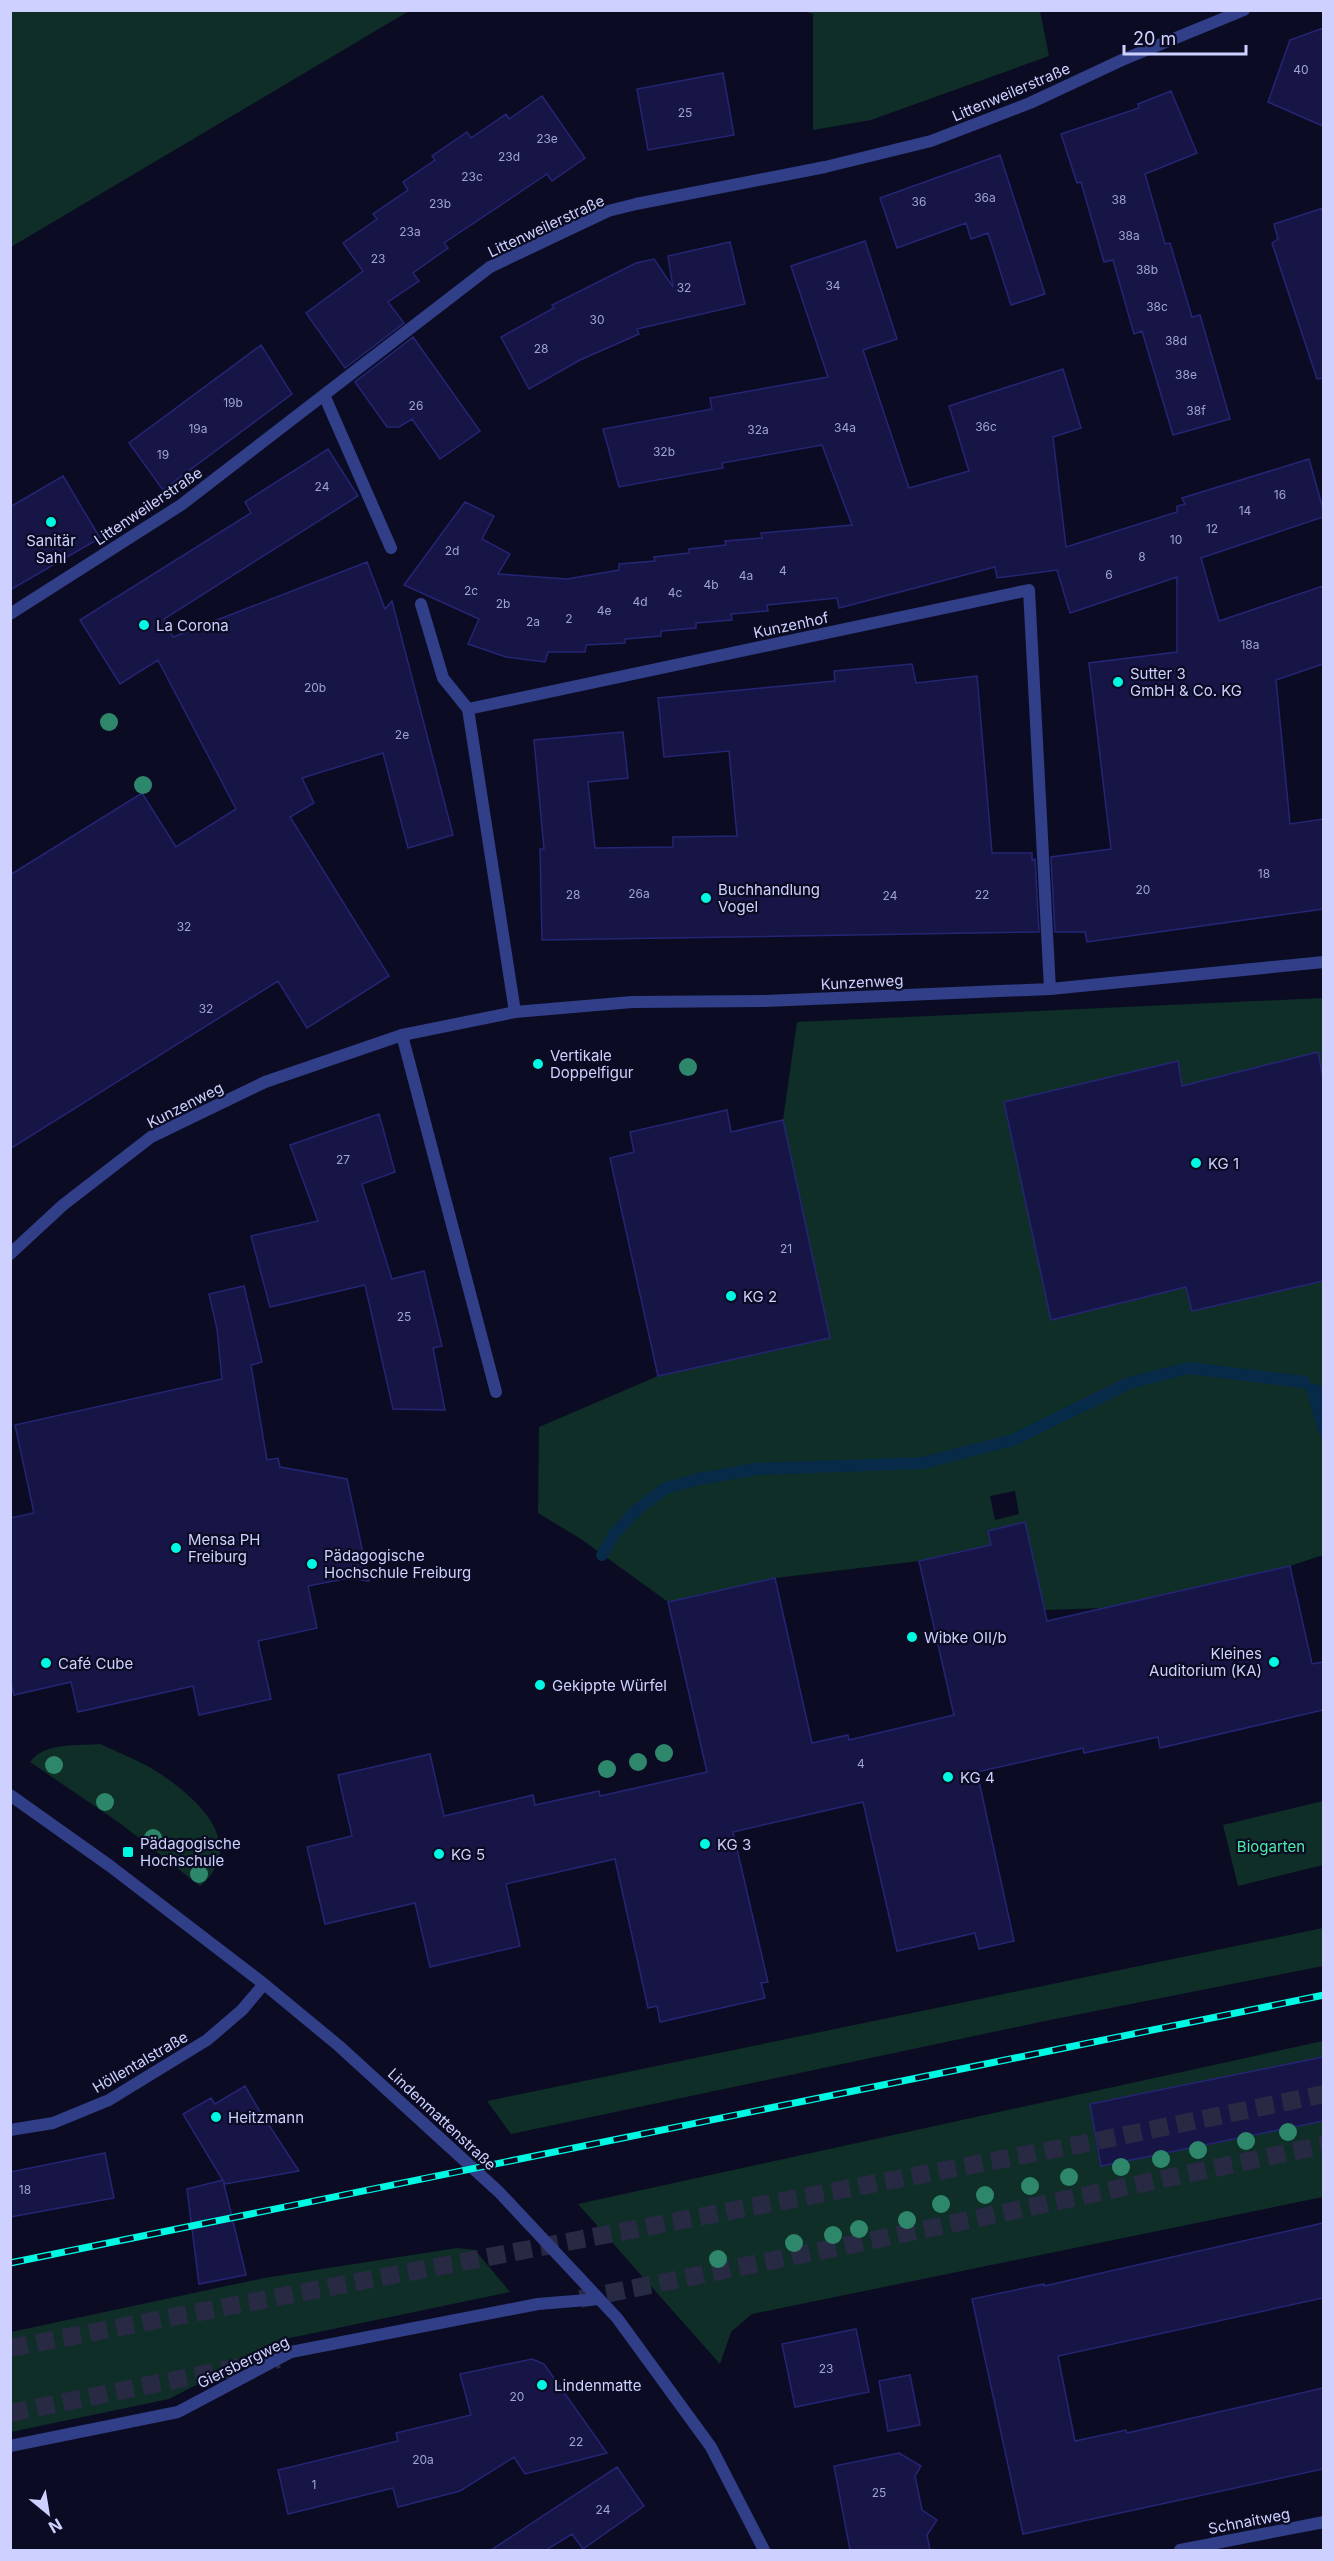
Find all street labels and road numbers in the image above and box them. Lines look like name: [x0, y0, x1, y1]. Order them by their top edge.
street label: Littenweilerstraße: [949, 59, 1073, 125]
street label: Littenweilerstraße: [485, 191, 607, 261]
street label: Littenweilerstraße: [90, 463, 206, 549]
street label: Kunzenhof: [752, 608, 831, 642]
street label: Kunzenweg: [820, 970, 904, 994]
street label: Kunzenweg: [144, 1078, 226, 1132]
street label: Höllentalstraße: [89, 2027, 191, 2097]
street label: Lindenmattenstraße: [384, 2064, 500, 2174]
street label: Giersbergweg: [194, 2332, 292, 2392]
street label: Schnaitweg: [1206, 2504, 1292, 2538]

